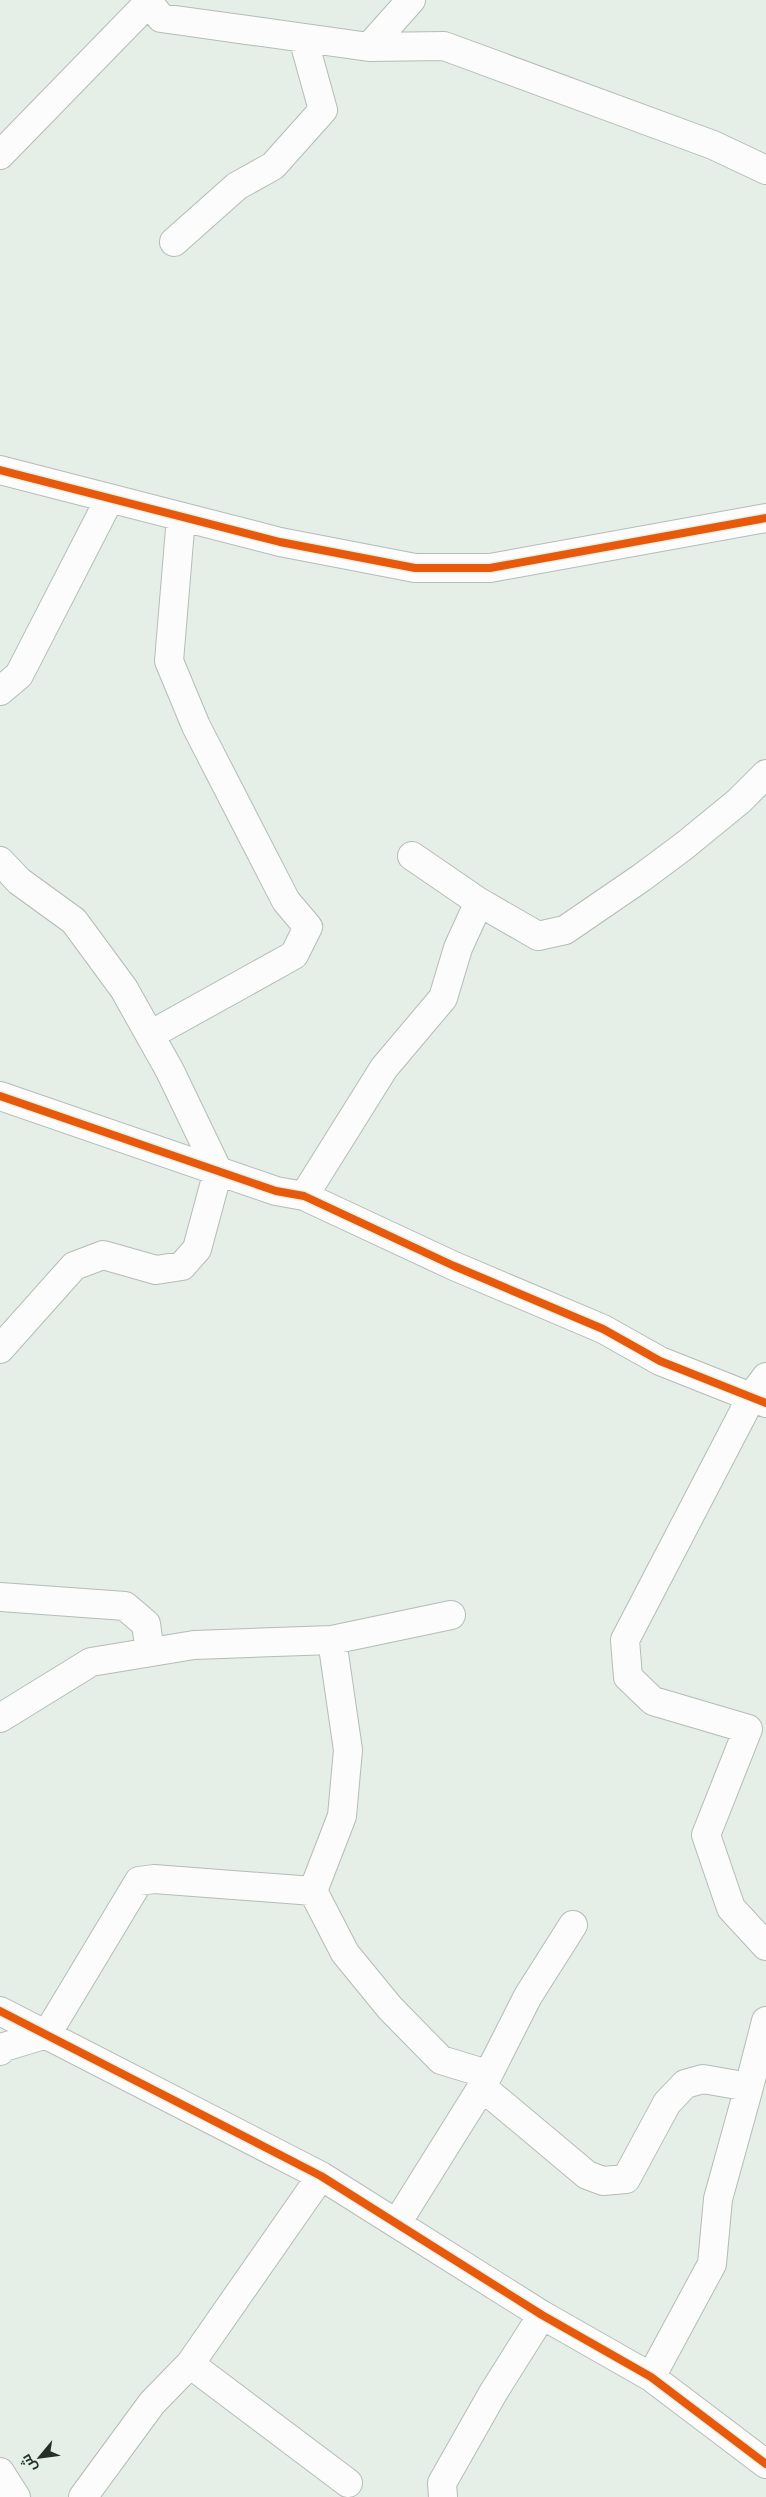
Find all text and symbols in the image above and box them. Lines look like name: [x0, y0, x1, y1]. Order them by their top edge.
north arrow: [15, 2432, 65, 2482]
text: ش: [17, 2451, 42, 2475]

